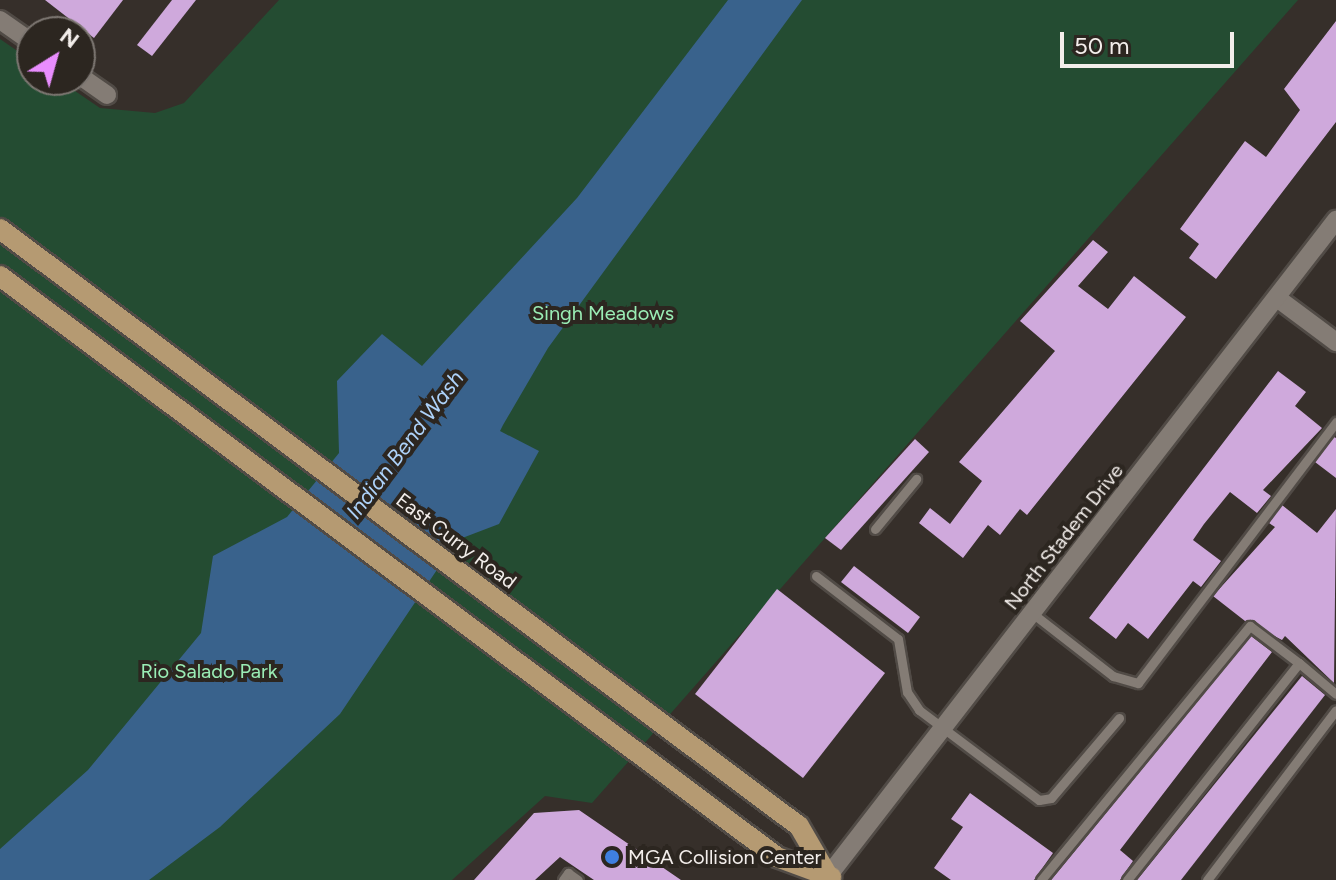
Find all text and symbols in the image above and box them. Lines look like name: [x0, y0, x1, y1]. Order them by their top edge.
north arrow: [16, 16, 96, 96]
scale bar: [1064, 16, 1238, 66]
text: N: [55, 22, 84, 54]
text: 50 m: [1074, 31, 1130, 60]
park label: Singh Meadows: [532, 301, 674, 325]
water label: Indian Bend Wash: [341, 366, 469, 524]
street label: North Stadem Drive: [1000, 459, 1128, 615]
street label: East Curry Road: [391, 488, 521, 594]
park label: Rio Salado Park: [140, 659, 278, 683]
place label: MGA Collision Center: [628, 845, 821, 869]
marker: MGA Collision Center: [603, 848, 621, 866]

